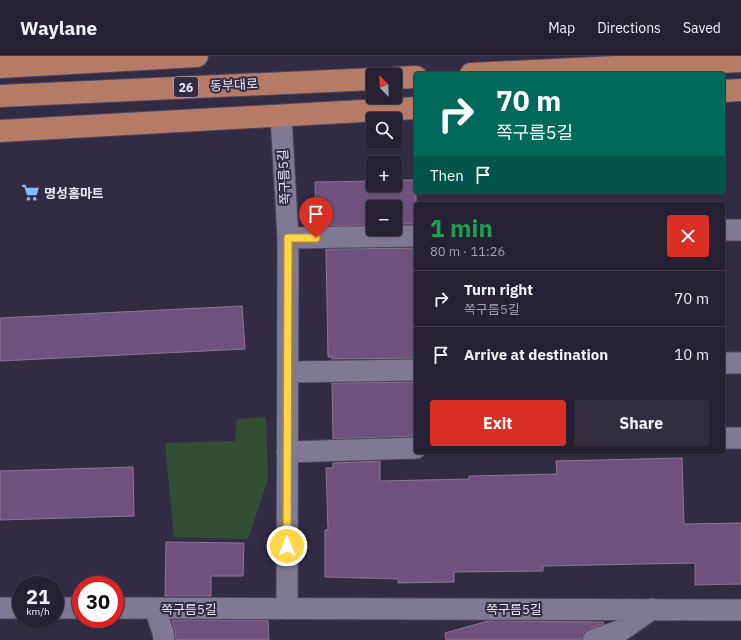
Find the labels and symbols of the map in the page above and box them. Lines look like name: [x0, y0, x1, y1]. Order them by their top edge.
north arrow: [366, 68, 402, 104]
street label: 동부대로: [210, 75, 258, 95]
road number: 26: [174, 77, 198, 97]
street label: 쪽구름5길: [274, 149, 294, 205]
supermarket icon: 명성홈마트: [21, 183, 41, 203]
place label: 명성홈마트: [44, 185, 104, 202]
pin: [299, 197, 333, 238]
position arrow: [266, 525, 308, 567]
speed limit sign: 30: [72, 576, 124, 628]
street label: 쪽구름5길: [161, 601, 217, 618]
street label: 쪽구름5길: [486, 601, 542, 618]

